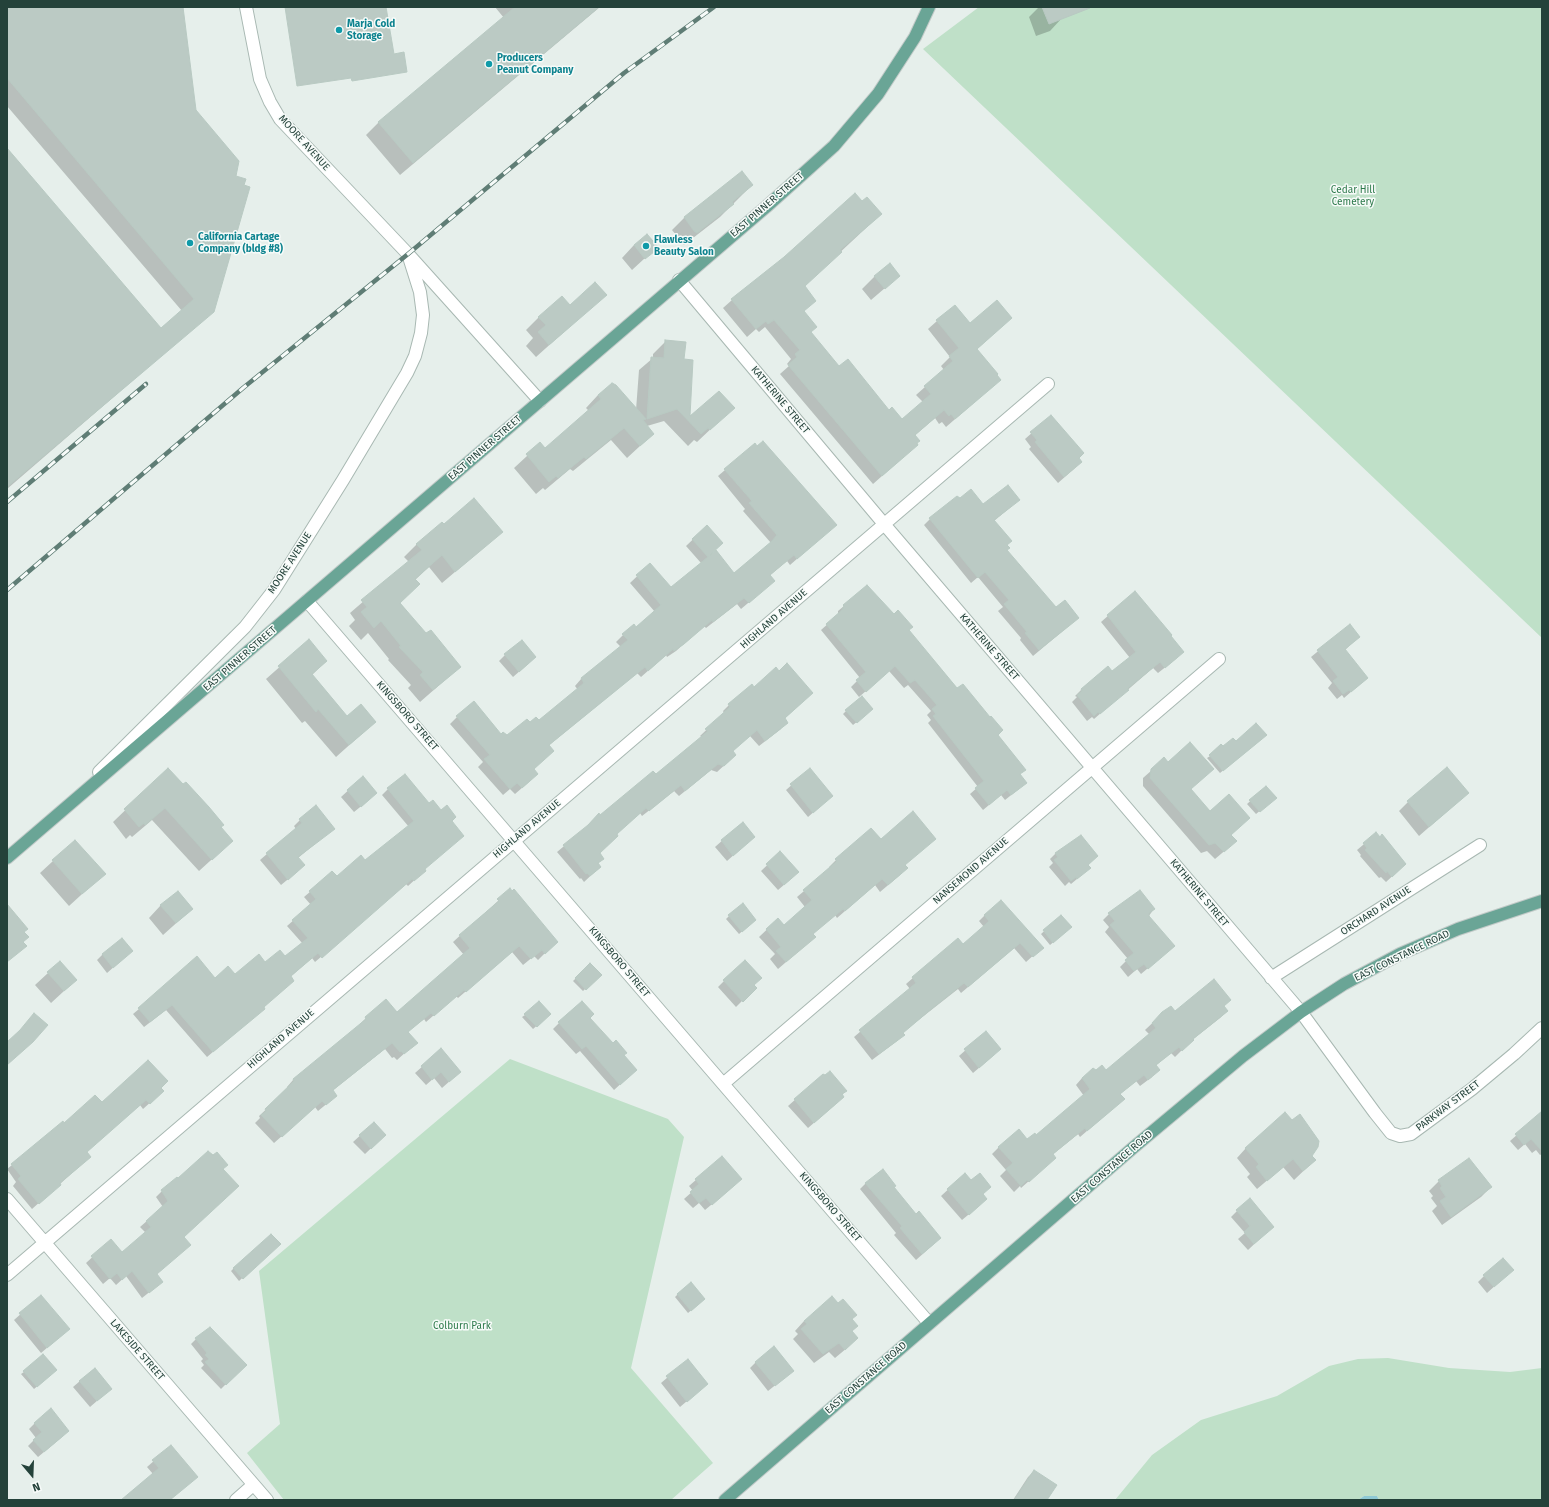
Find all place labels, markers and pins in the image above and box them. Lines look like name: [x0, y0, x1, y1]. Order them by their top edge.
place label: Marja Cold Storage: [347, 18, 395, 42]
marker: Marja Cold Storage: [334, 25, 344, 35]
place label: Producers Peanut Company: [497, 52, 573, 76]
marker: Producers Peanut Company: [484, 59, 494, 69]
place label: California Cartage Company (bldg #8): [198, 231, 283, 254]
place label: Flawless Beauty Salon: [654, 234, 714, 258]
marker: California Cartage Company (bldg #8): [185, 238, 195, 248]
marker: Flawless Beauty Salon: [641, 241, 651, 251]

